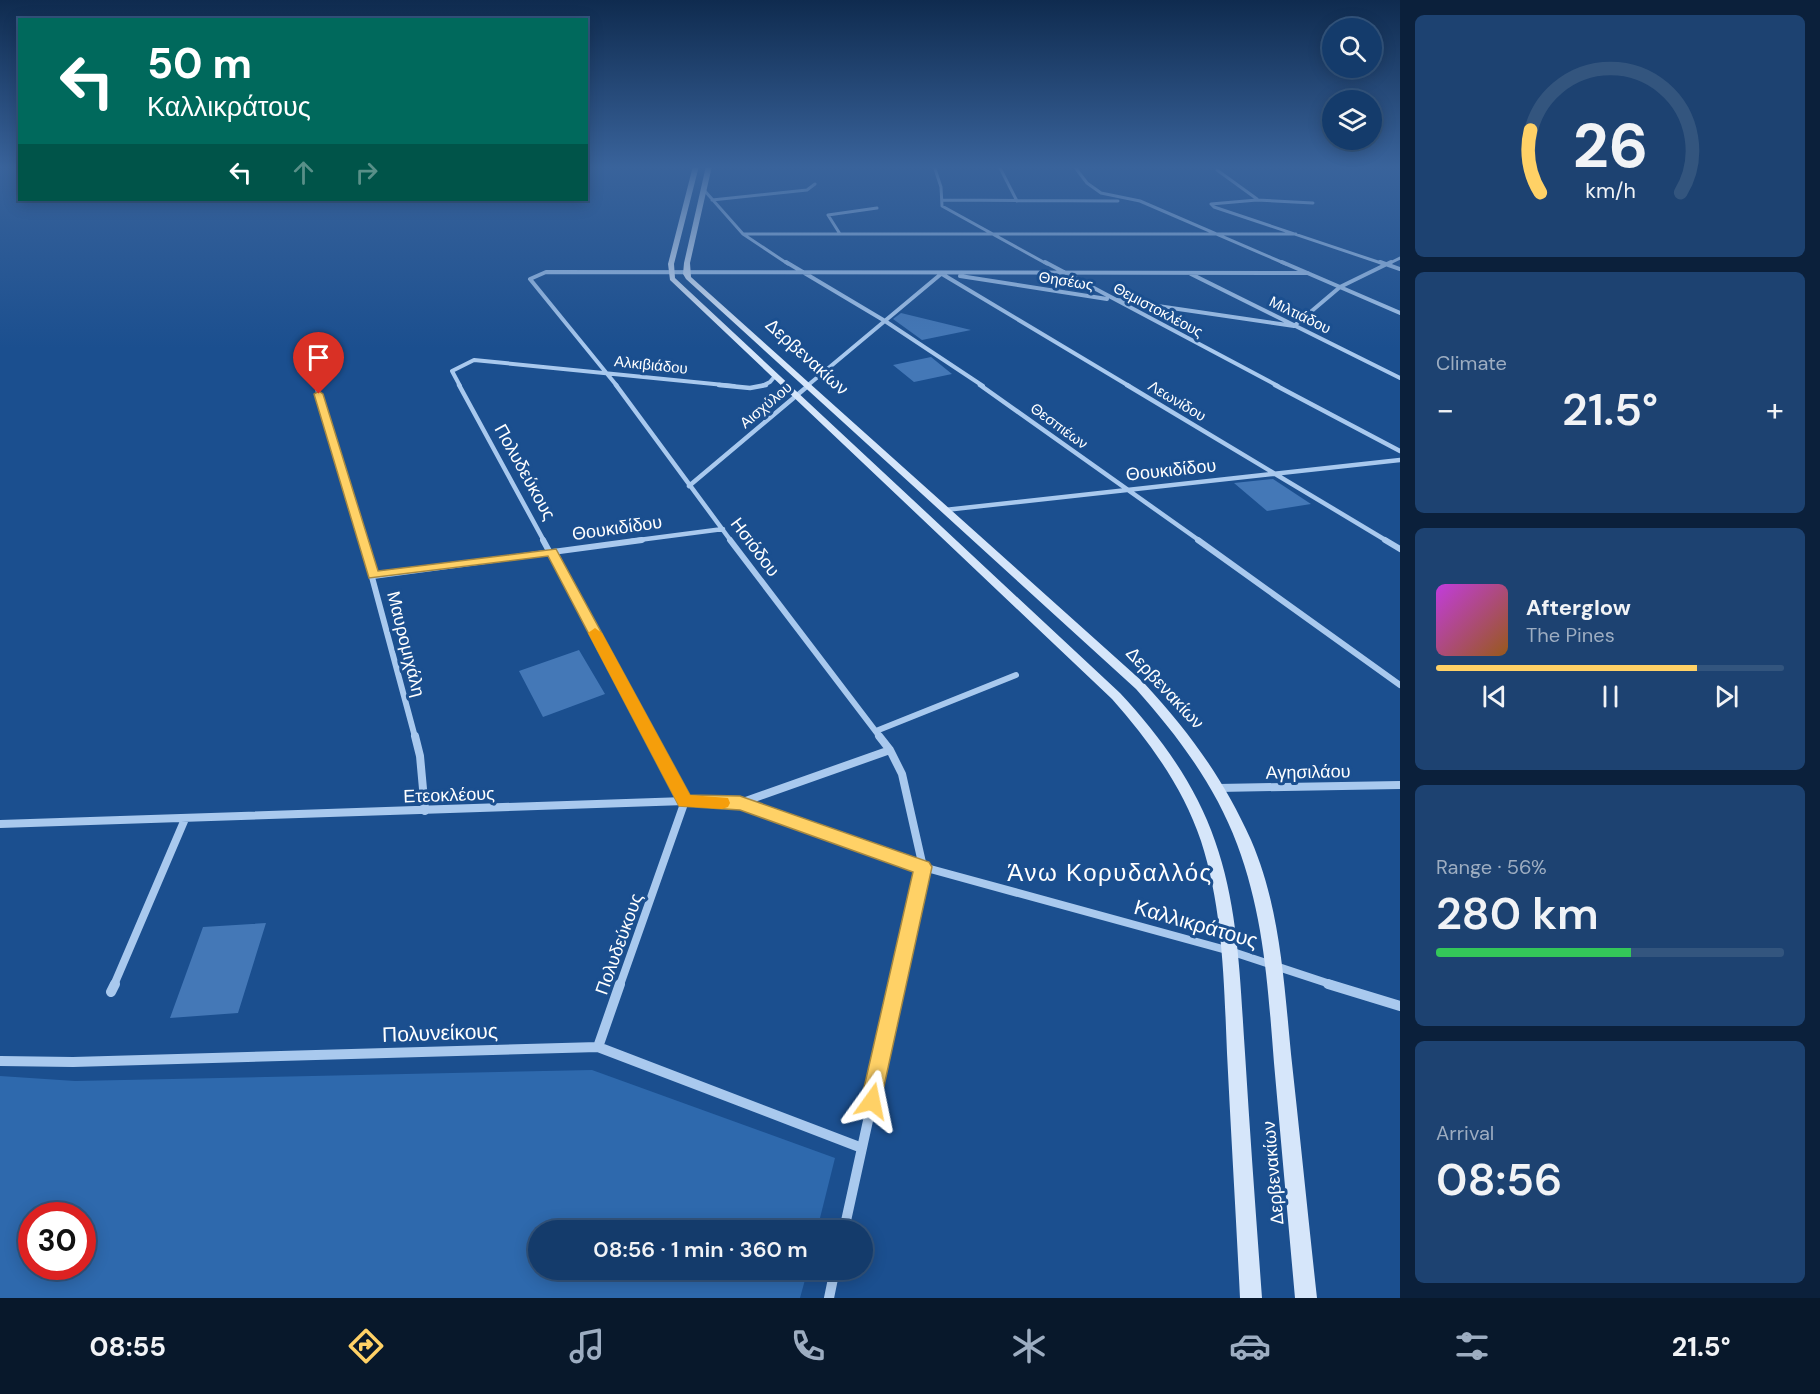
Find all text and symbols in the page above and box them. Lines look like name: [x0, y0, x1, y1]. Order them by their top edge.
map controls: [1322, 18, 1382, 150]
button: search: [1322, 18, 1382, 78]
text: 50 m: [147, 36, 252, 91]
icon: left: [48, 42, 126, 120]
text: Καλλικράτους: [147, 89, 311, 124]
button: layers: [1322, 90, 1382, 150]
text: 26: [1572, 105, 1648, 186]
icon: left: [224, 156, 257, 189]
icon: ahead: [287, 156, 320, 189]
icon: right: [350, 156, 383, 189]
text: km/h: [1585, 177, 1635, 205]
street label: Θησέως: [1037, 267, 1095, 295]
street label: Θεμιστοκλέους: [1110, 278, 1206, 342]
street label: Μιλτιάδου: [1266, 292, 1334, 338]
street label: Δερβενακίων: [760, 313, 854, 401]
pin: [293, 332, 344, 394]
icon: arrive: [302, 341, 335, 374]
text: Climate: [1436, 350, 1507, 376]
street label: Αλκιβιάδου: [613, 351, 689, 379]
street label: Λεωνίδου: [1144, 376, 1210, 426]
street label: Αισχύλου: [736, 377, 796, 433]
text: 21.5°: [1562, 380, 1658, 439]
text: −: [1436, 388, 1454, 431]
text: +: [1766, 388, 1784, 431]
street label: Θεσπιέων: [1026, 398, 1092, 454]
street label: Πολυδεύκους: [489, 420, 561, 525]
street label: Θουκιδίδου: [1125, 453, 1217, 487]
street label: Θουκιδίδου: [570, 510, 664, 546]
street label: Ησιόδου: [725, 513, 785, 581]
street label: Μαυρομιχάλη: [381, 589, 431, 699]
text: Afterglow: [1526, 593, 1631, 622]
text: The Pines: [1526, 622, 1615, 648]
street label: Δερβενακίων: [1121, 642, 1209, 734]
icon: previous: [1478, 680, 1511, 713]
icon: pause: [1594, 680, 1627, 713]
icon: next: [1710, 680, 1743, 713]
street label: Αγησιλάου: [1265, 759, 1351, 785]
street label: Ετεοκλέους: [403, 781, 496, 809]
text: Range · 56%: [1436, 854, 1547, 880]
district label: Άνω Κορυδαλλός: [1007, 857, 1213, 888]
text: 280 km: [1436, 884, 1599, 943]
street label: Πολυδεύκους: [590, 890, 649, 998]
street label: Καλλικράτους: [1131, 893, 1261, 955]
street label: Πολυνείκους: [382, 1017, 498, 1049]
position arrow: [840, 1069, 904, 1133]
street label: Δερβενακίων: [1257, 1120, 1289, 1226]
text: Arrival: [1436, 1120, 1494, 1146]
text: 08:56: [1436, 1150, 1563, 1209]
speed limit sign: 30: [18, 1202, 96, 1280]
text: 08:56 · 1 min · 360 m: [593, 1235, 808, 1264]
icon: directions: [345, 1325, 387, 1367]
icon: music: [566, 1325, 608, 1367]
icon: phone: [787, 1325, 829, 1367]
icon: climate: [1008, 1325, 1050, 1367]
icon: car: [1229, 1325, 1271, 1367]
icon: filters: [1451, 1325, 1493, 1367]
text: 08:55: [90, 1329, 166, 1364]
text: 21.5°: [1672, 1329, 1730, 1364]

